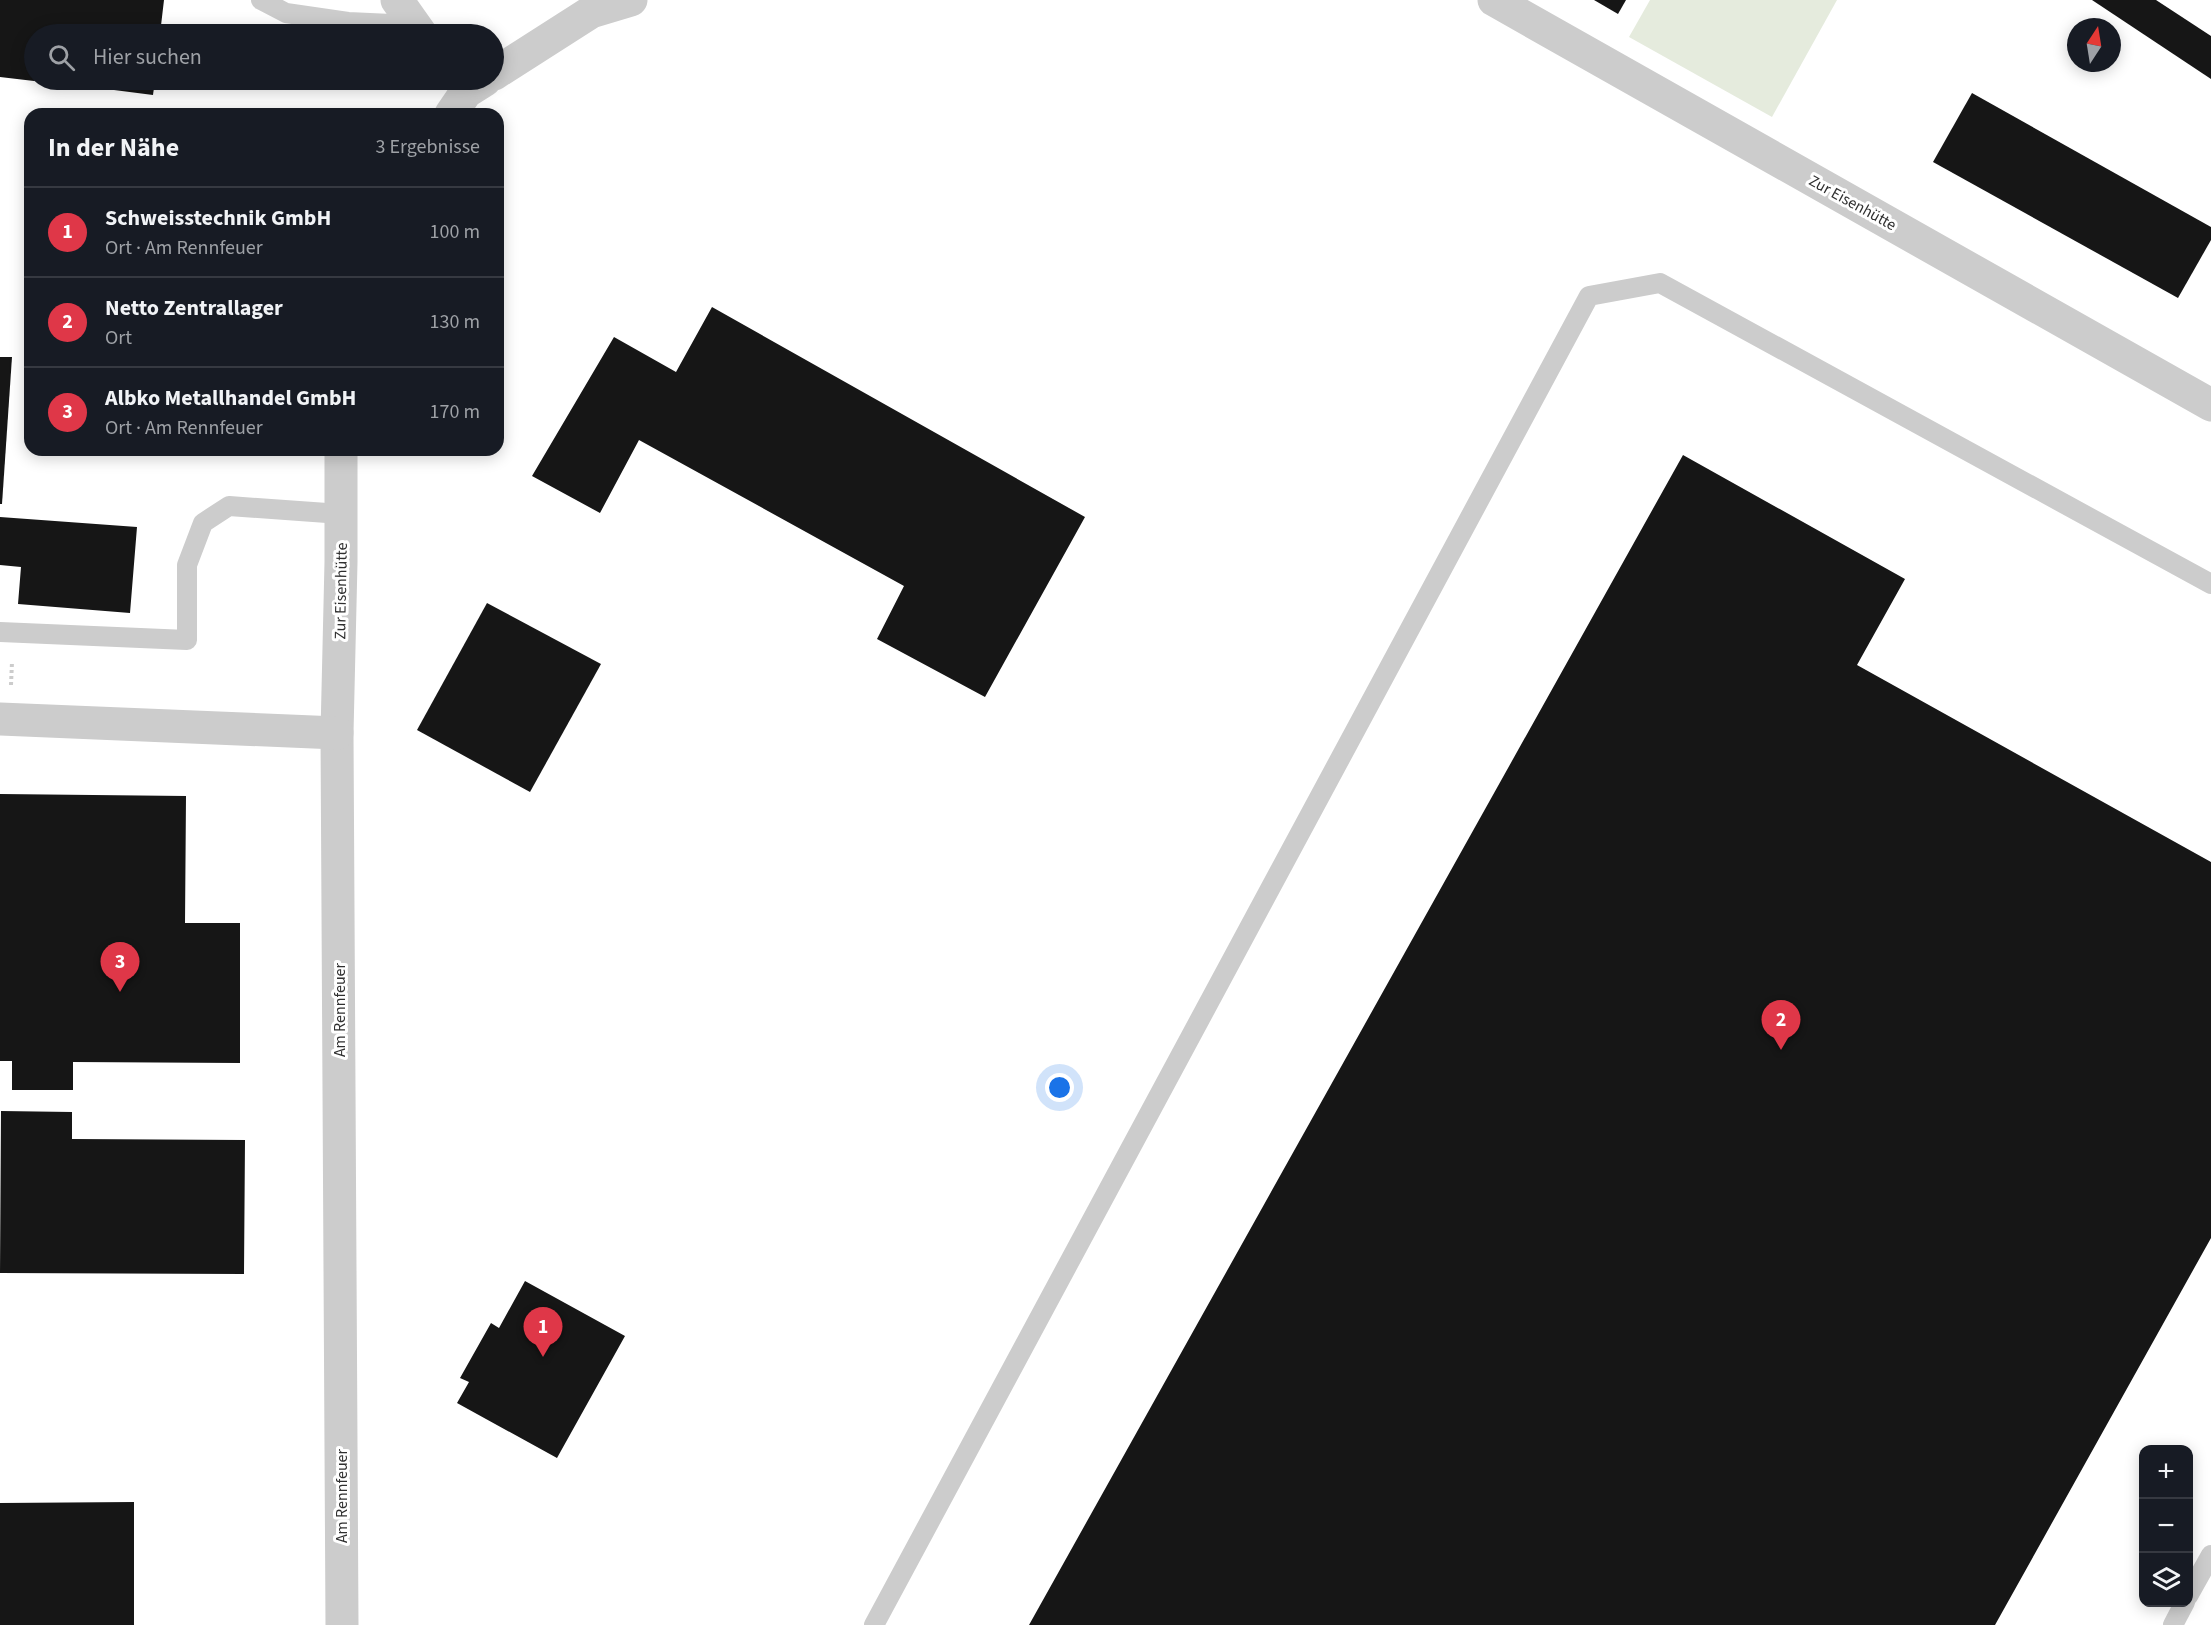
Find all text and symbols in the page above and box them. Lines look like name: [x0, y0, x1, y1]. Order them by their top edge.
north arrow: [2067, 18, 2121, 72]
search box: [24, 24, 504, 90]
icon: search: [45, 41, 78, 74]
text: Hier suchen: [93, 41, 202, 73]
text: In der Nähe: [48, 129, 179, 166]
text: 3 Ergebnisse: [375, 133, 480, 161]
street label: Zur Eisenhütte: [1805, 170, 1900, 236]
text: Schweisstechnik GmbH: [105, 202, 331, 234]
text: 1: [62, 218, 73, 246]
text: 100 m: [430, 218, 480, 246]
text: Ort · Am Rennfeuer: [105, 234, 263, 262]
text: Netto Zentrallager: [105, 292, 283, 324]
text: 2: [62, 308, 73, 336]
text: 130 m: [430, 308, 480, 336]
text: Ort: [105, 324, 132, 352]
text: Albko Metallhandel GmbH: [105, 382, 356, 414]
text: 3: [62, 398, 73, 426]
text: 170 m: [430, 398, 480, 426]
text: Ort · Am Rennfeuer: [105, 414, 263, 442]
street label: Zur Eisenhütte: [329, 542, 353, 640]
pin: 3: [100, 942, 140, 992]
street label: Am Rennfeuer: [329, 962, 351, 1057]
pin: 2: [1762, 1000, 1800, 1050]
your location: [1045, 1073, 1074, 1102]
pin: 1: [524, 1308, 562, 1357]
map controls: [2139, 1445, 2193, 1607]
button: +: [2139, 1445, 2193, 1499]
street label: Am Rennfeuer: [331, 1448, 353, 1543]
button: −: [2139, 1499, 2193, 1553]
button: layers: [2139, 1553, 2193, 1607]

